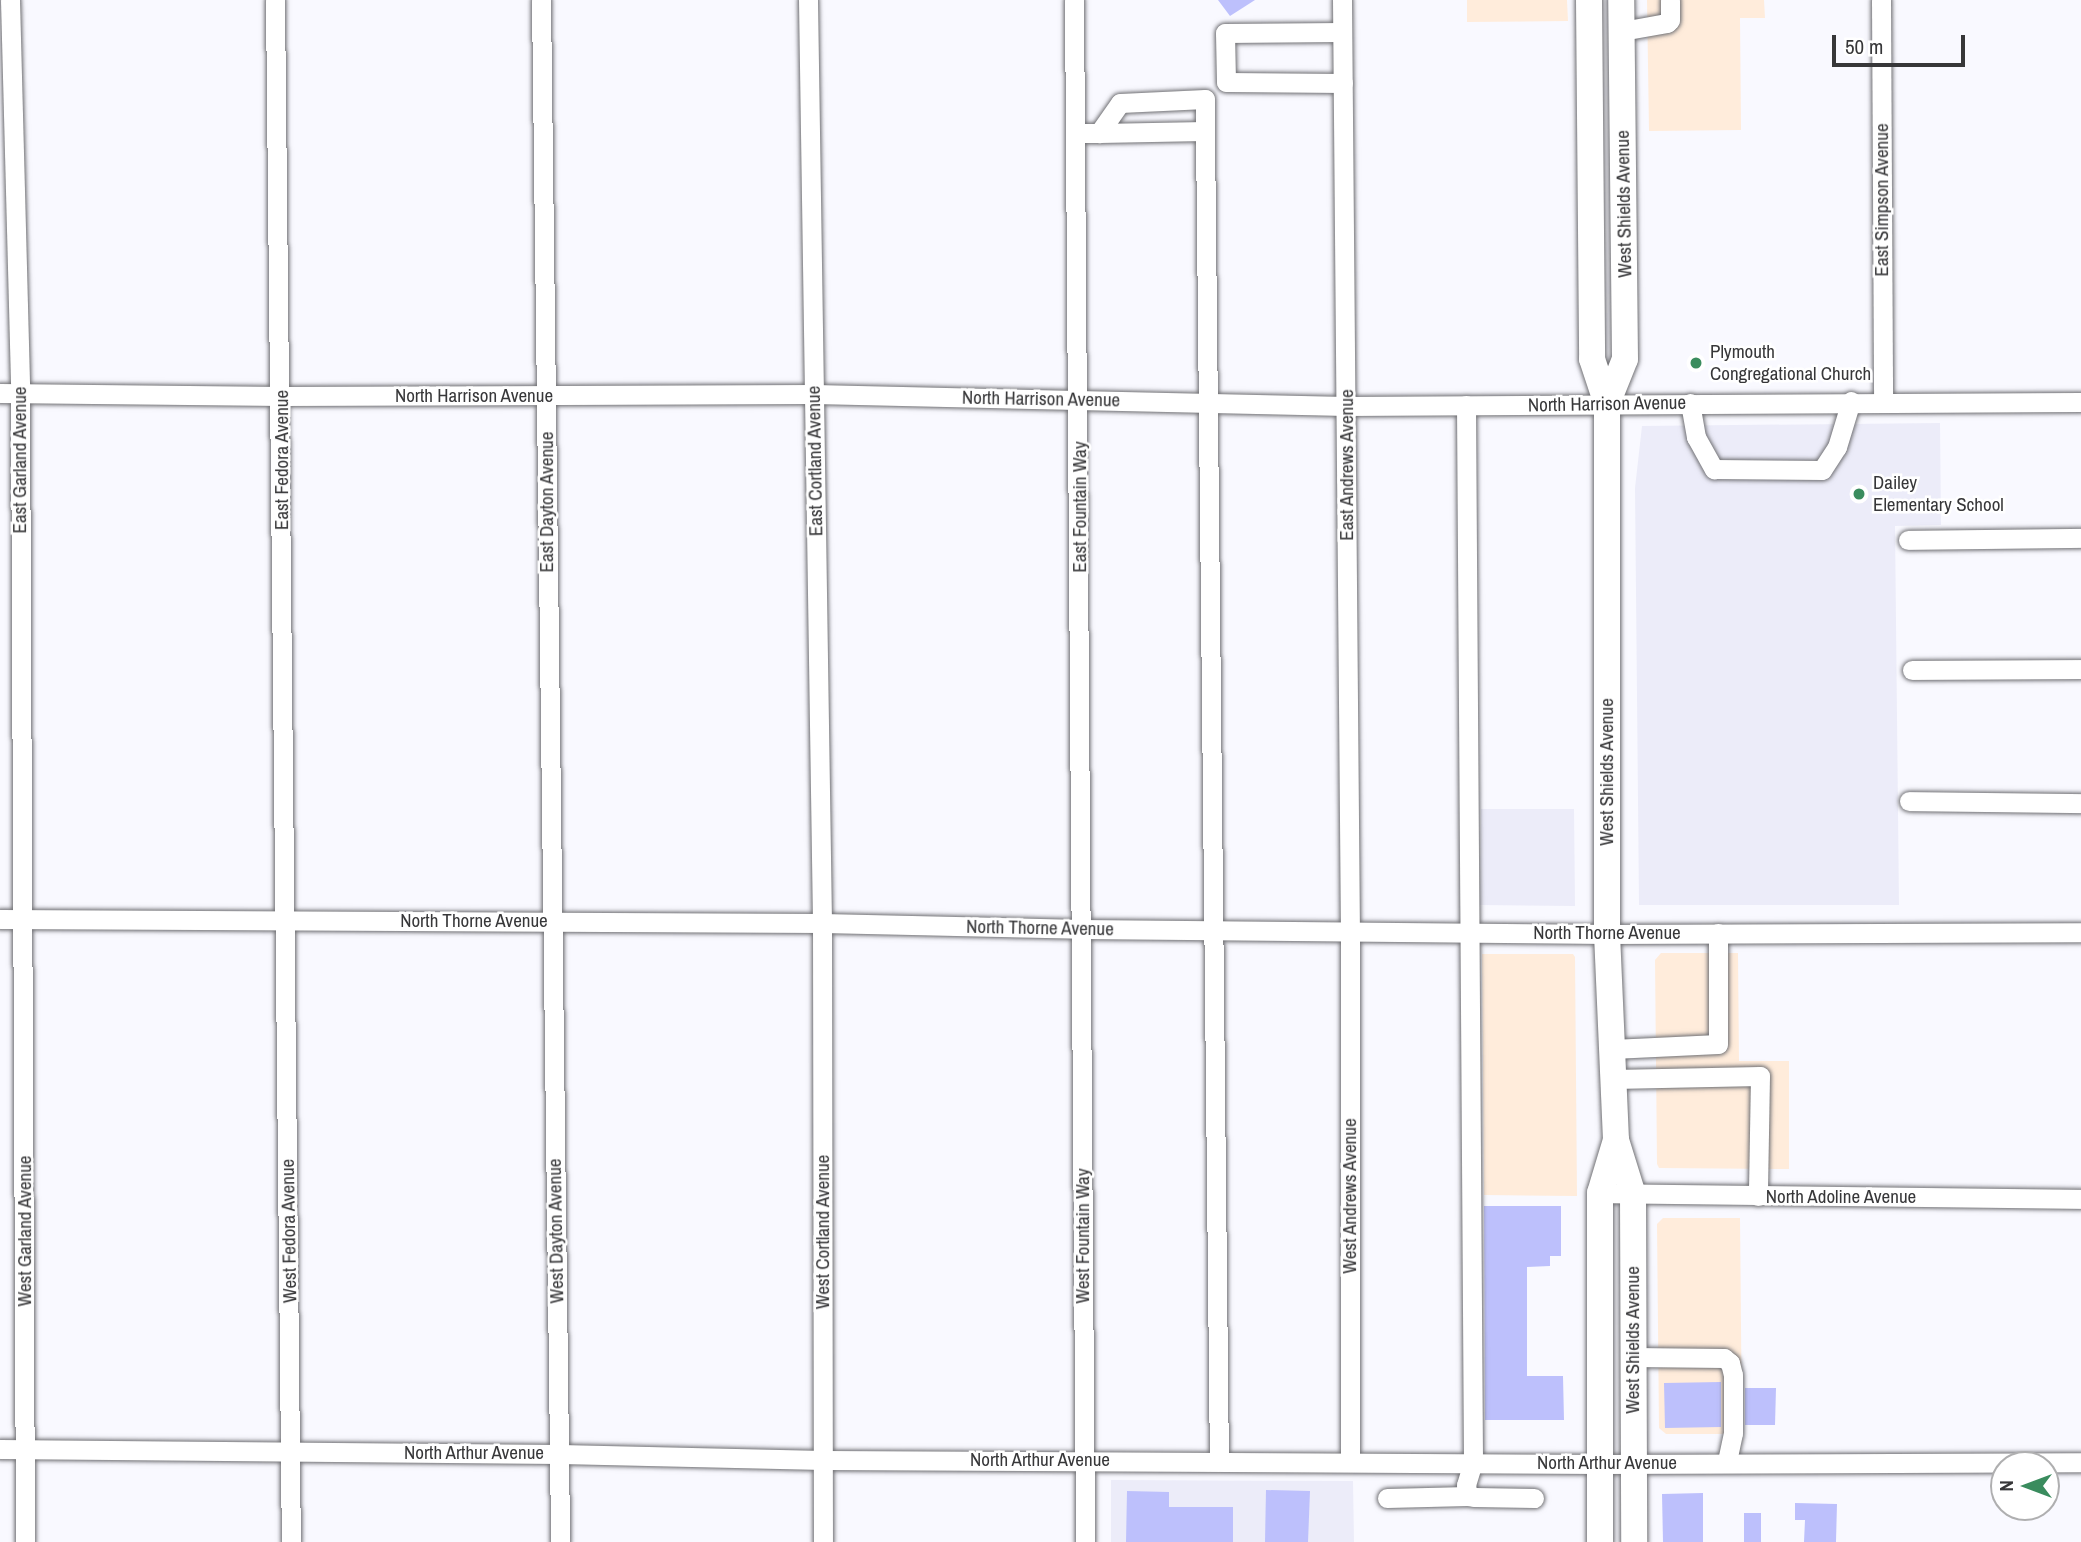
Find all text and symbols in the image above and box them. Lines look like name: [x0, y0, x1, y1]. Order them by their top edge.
scale bar: [1836, 21, 1969, 65]
text: 50 m: [1845, 32, 1883, 61]
street label: East Simpson Avenue: [1871, 123, 1893, 277]
street label: West Shields Avenue: [1611, 130, 1637, 278]
place label: Plymouth Congregational Church: [1710, 341, 1871, 385]
marker: Plymouth Congregational Church: [1688, 355, 1704, 371]
street label: North Harrison Avenue: [394, 385, 554, 407]
street label: East Cortland Avenue: [802, 385, 828, 537]
street label: East Garland Avenue: [9, 386, 31, 534]
street label: North Harrison Avenue: [961, 386, 1121, 412]
street label: East Andrews Avenue: [1336, 388, 1358, 542]
street label: East Fedora Avenue: [271, 389, 293, 531]
street label: North Harrison Avenue: [1527, 391, 1687, 417]
street label: East Dayton Avenue: [536, 431, 558, 573]
street label: East Fountain Way: [1069, 441, 1091, 573]
place label: Dailey Elementary School: [1873, 472, 2004, 516]
marker: Dailey Elementary School: [1851, 486, 1867, 502]
street label: West Shields Avenue: [1596, 698, 1618, 846]
street label: North Thorne Avenue: [400, 910, 548, 932]
street label: North Thorne Avenue: [965, 915, 1115, 941]
street label: North Thorne Avenue: [1533, 922, 1681, 944]
street label: West Andrews Avenue: [1339, 1117, 1361, 1275]
street label: West Cortland Avenue: [812, 1154, 834, 1310]
street label: West Garland Avenue: [14, 1155, 36, 1307]
street label: West Fedora Avenue: [276, 1158, 302, 1304]
street label: West Dayton Avenue: [543, 1158, 569, 1304]
street label: West Fountain Way: [1072, 1168, 1094, 1304]
street label: North Adoline Avenue: [1765, 1186, 1917, 1208]
street label: West Shields Avenue: [1622, 1266, 1644, 1414]
street label: North Arthur Avenue: [403, 1442, 545, 1464]
street label: North Arthur Avenue: [969, 1449, 1111, 1471]
north arrow: [1990, 1451, 2060, 1521]
street label: North Arthur Avenue: [1536, 1452, 1678, 1474]
text: N: [1993, 1480, 2019, 1492]

